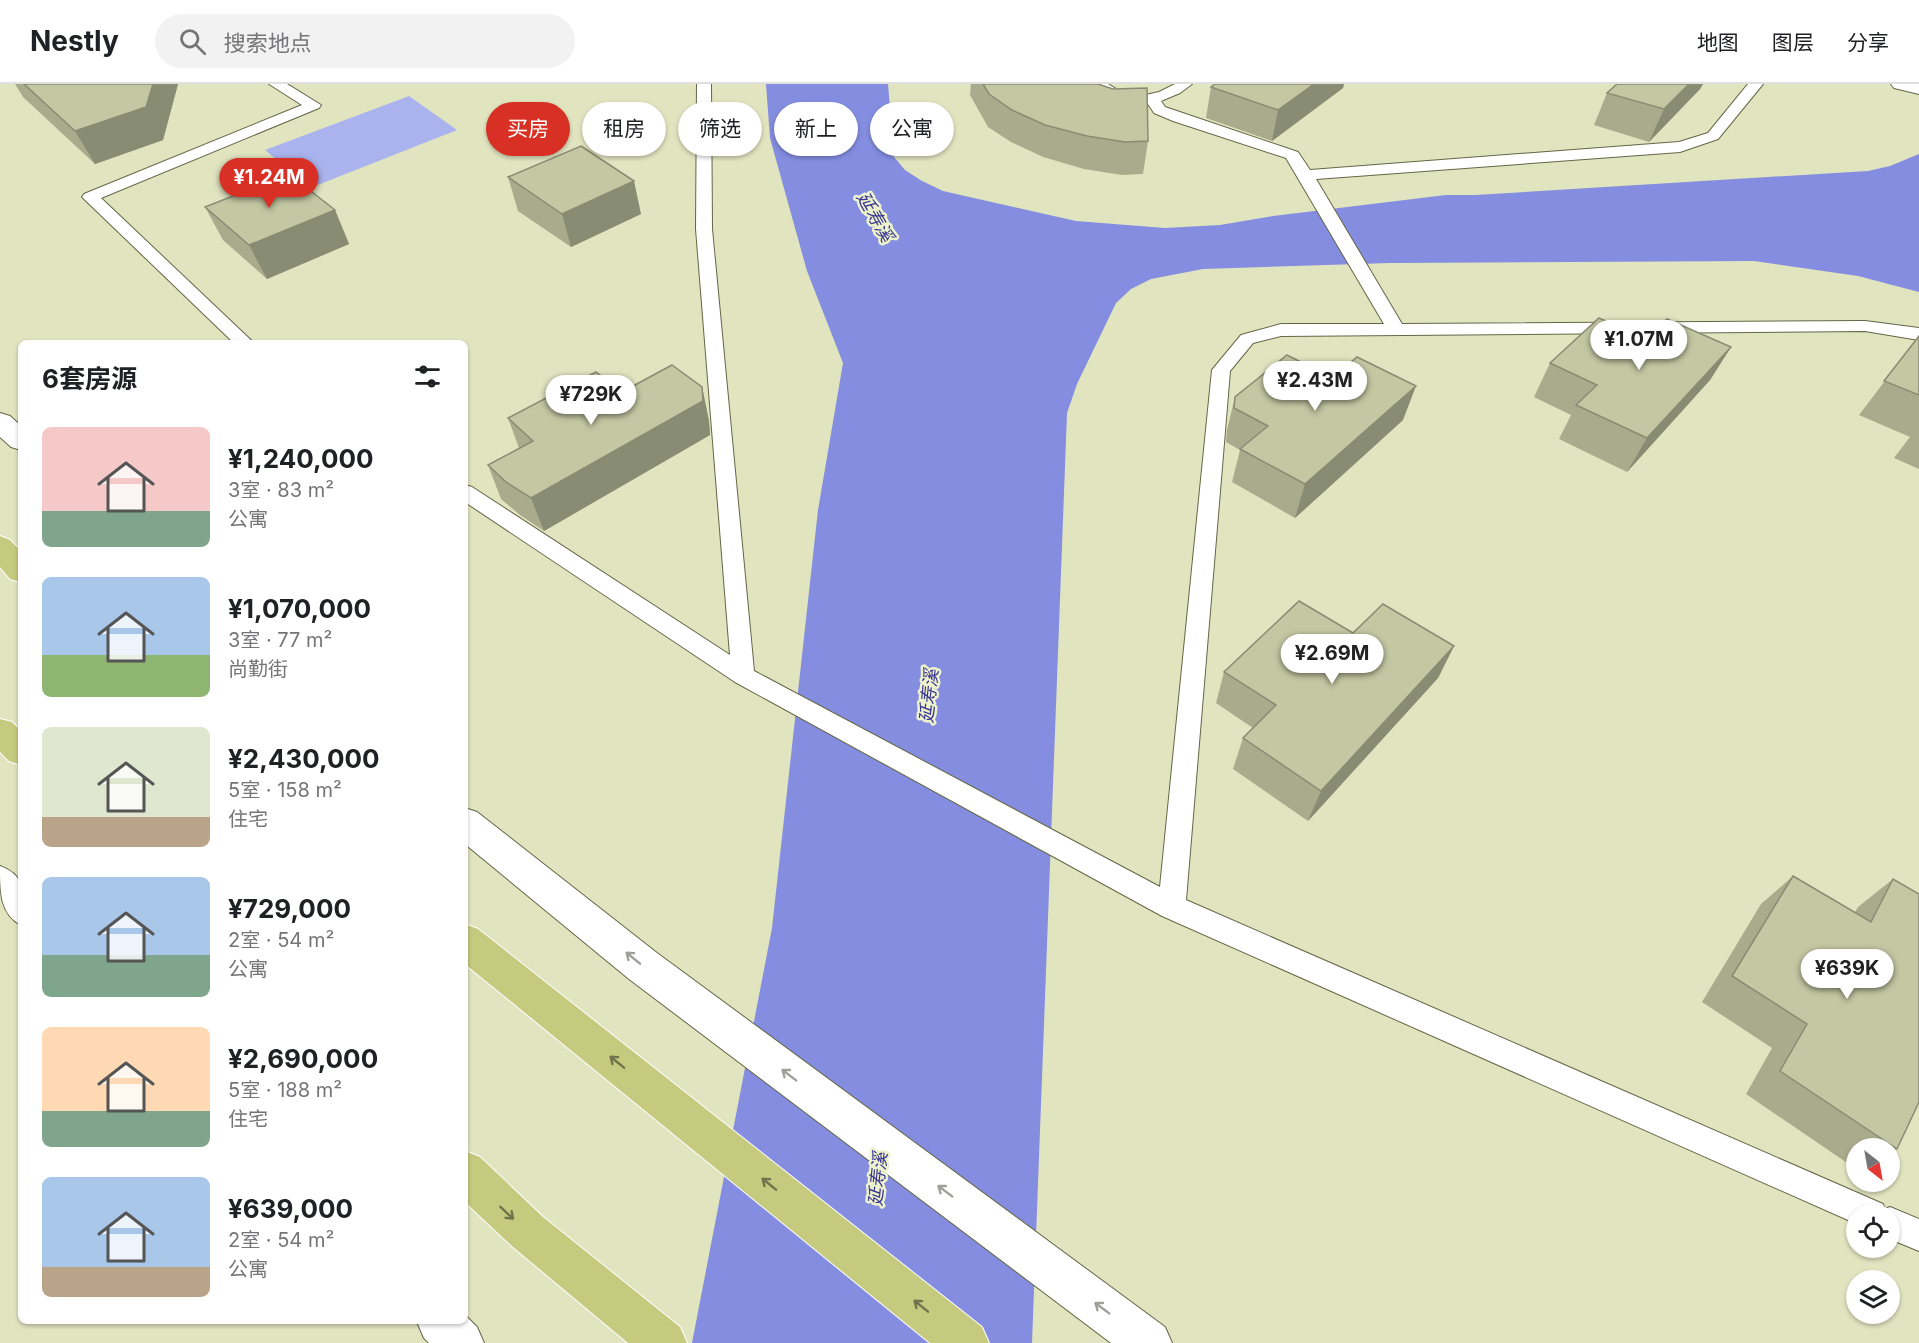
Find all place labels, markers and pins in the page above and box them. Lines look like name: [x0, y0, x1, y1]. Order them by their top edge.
pin: ¥1.24M: [220, 158, 318, 209]
pin: ¥1.07M: [1590, 320, 1688, 371]
pin: ¥2.43M: [1266, 361, 1364, 412]
pin: ¥729K: [549, 375, 633, 426]
pin: ¥2.69M: [1283, 634, 1381, 685]
pin: ¥639K: [1805, 949, 1889, 1000]

